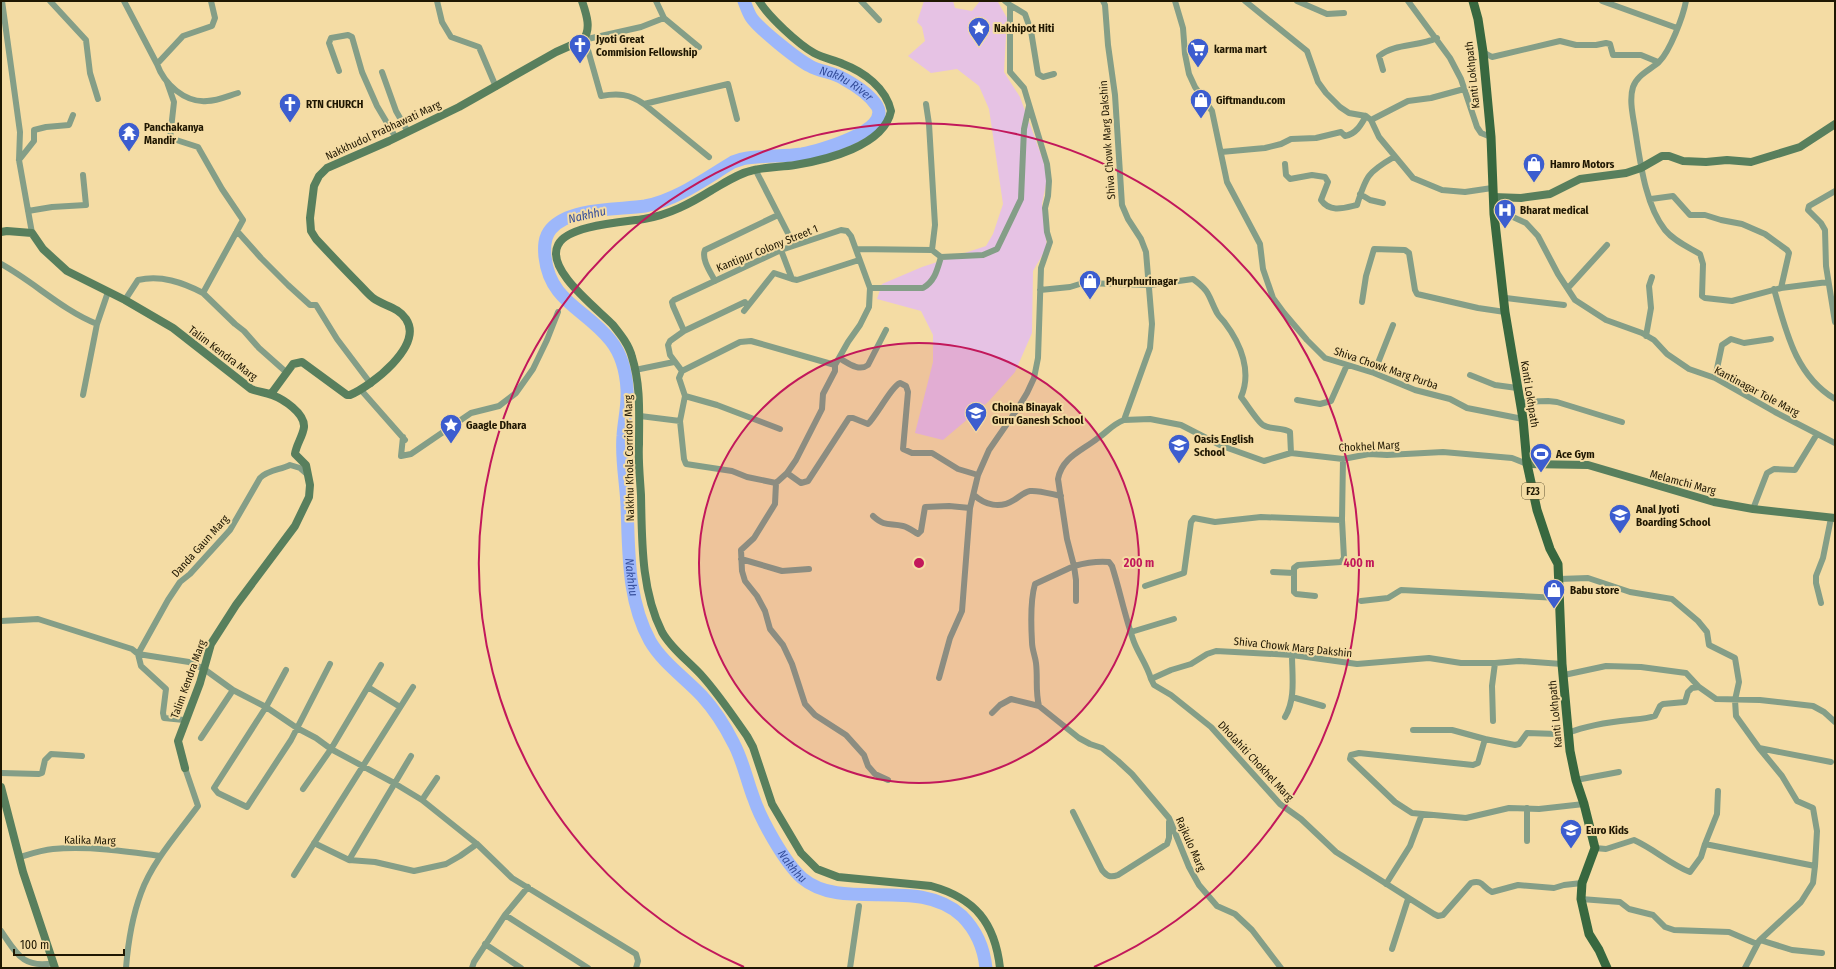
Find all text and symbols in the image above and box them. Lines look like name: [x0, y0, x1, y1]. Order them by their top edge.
place icon: Nakhipot Hiti: [966, 15, 992, 48]
place label: Nakhipot Hiti: [994, 22, 1055, 35]
church icon: Jyoti Great Commision Fellowship: [567, 32, 593, 65]
place label: Jyoti Great Commision Fellowship: [595, 33, 698, 59]
supermarket icon: karma mart: [1185, 36, 1211, 69]
street label: Kanti Lokhpath: [1462, 41, 1483, 109]
place label: karma mart: [1214, 43, 1267, 56]
water label: Nakhu River: [818, 63, 877, 104]
street label: Shiva Chowk Marg Dakshin: [1097, 80, 1118, 200]
shop icon: Giftmandu.com: [1188, 87, 1214, 120]
church icon: RTN CHURCH: [277, 91, 303, 124]
place label: Giftmandu.com: [1216, 94, 1285, 107]
place label: RTN CHURCH: [306, 98, 364, 111]
street label: Nakkhudol Prabhawati Marg: [323, 98, 444, 163]
temple icon: Panchakanya Mandir: [116, 120, 142, 153]
place label: Panchakanya Mandir: [144, 121, 204, 147]
shop icon: Hamro Motors: [1521, 151, 1547, 184]
place label: Hamro Motors: [1550, 158, 1615, 171]
hospital icon: Bharat medical: [1492, 197, 1518, 230]
water label: Nakhhu: [567, 204, 607, 226]
place label: Bharat medical: [1520, 204, 1590, 217]
street label: Kantipur Colony Street 1: [715, 222, 820, 275]
shop icon: Phurphurinagar: [1077, 268, 1103, 301]
place label: Phurphurinagar: [1106, 275, 1178, 288]
street label: Talim Kendra Marg: [186, 323, 260, 384]
street label: Shiva Chowk Marg Purba: [1332, 344, 1440, 392]
street label: Kanti Lokhpath: [1518, 360, 1541, 429]
street label: Kantinagar Tole Marg: [1712, 364, 1802, 420]
street label: Nakkhu Khola Corridor Marg: [622, 394, 637, 521]
school or university icon: Choina Binayak Guru Ganesh School: [963, 400, 989, 433]
place label: Choina Binayak Guru Ganesh School: [992, 401, 1084, 427]
place icon: Gaagle Dhara: [438, 412, 464, 445]
place label: Gaagle Dhara: [466, 419, 527, 432]
school or university icon: Oasis English School: [1166, 432, 1192, 465]
place label: Oasis English School: [1194, 433, 1254, 459]
street label: Chokhel Marg: [1338, 438, 1401, 455]
sports icon: Ace Gym: [1528, 441, 1554, 474]
place label: Ace Gym: [1555, 448, 1595, 461]
street label: Melamchi Marg: [1648, 467, 1718, 498]
road number: F23: [1522, 483, 1544, 499]
school or university icon: Anal Jyoti Boarding School: [1607, 502, 1633, 535]
place label: Anal Jyoti Boarding School: [1635, 503, 1711, 529]
street label: Danda Gaun Marg: [169, 512, 232, 580]
centre of rings: [912, 556, 926, 570]
text: 200 m: [1123, 556, 1154, 570]
text: 400 m: [1344, 556, 1374, 570]
water label: Nakhhu: [622, 558, 641, 597]
shop icon: Babu store: [1541, 577, 1567, 610]
place label: Babu store: [1570, 584, 1620, 597]
street label: Shiva Chowk Marg Dakshin: [1233, 635, 1353, 660]
street label: Talim Kendra Marg: [168, 637, 209, 720]
street label: Kanti Lokhpath: [1546, 680, 1565, 748]
street label: Dholahiti Chokhel Marg: [1215, 719, 1297, 805]
street label: Rajkulo Marg: [1173, 815, 1209, 874]
school or university icon: Euro Kids: [1558, 817, 1584, 850]
place label: Euro Kids: [1586, 824, 1629, 837]
street label: Kalika Marg: [64, 834, 117, 847]
water label: Nakhhu: [775, 847, 809, 886]
scale bar: [14, 931, 124, 957]
text: 100 m: [20, 938, 49, 952]

